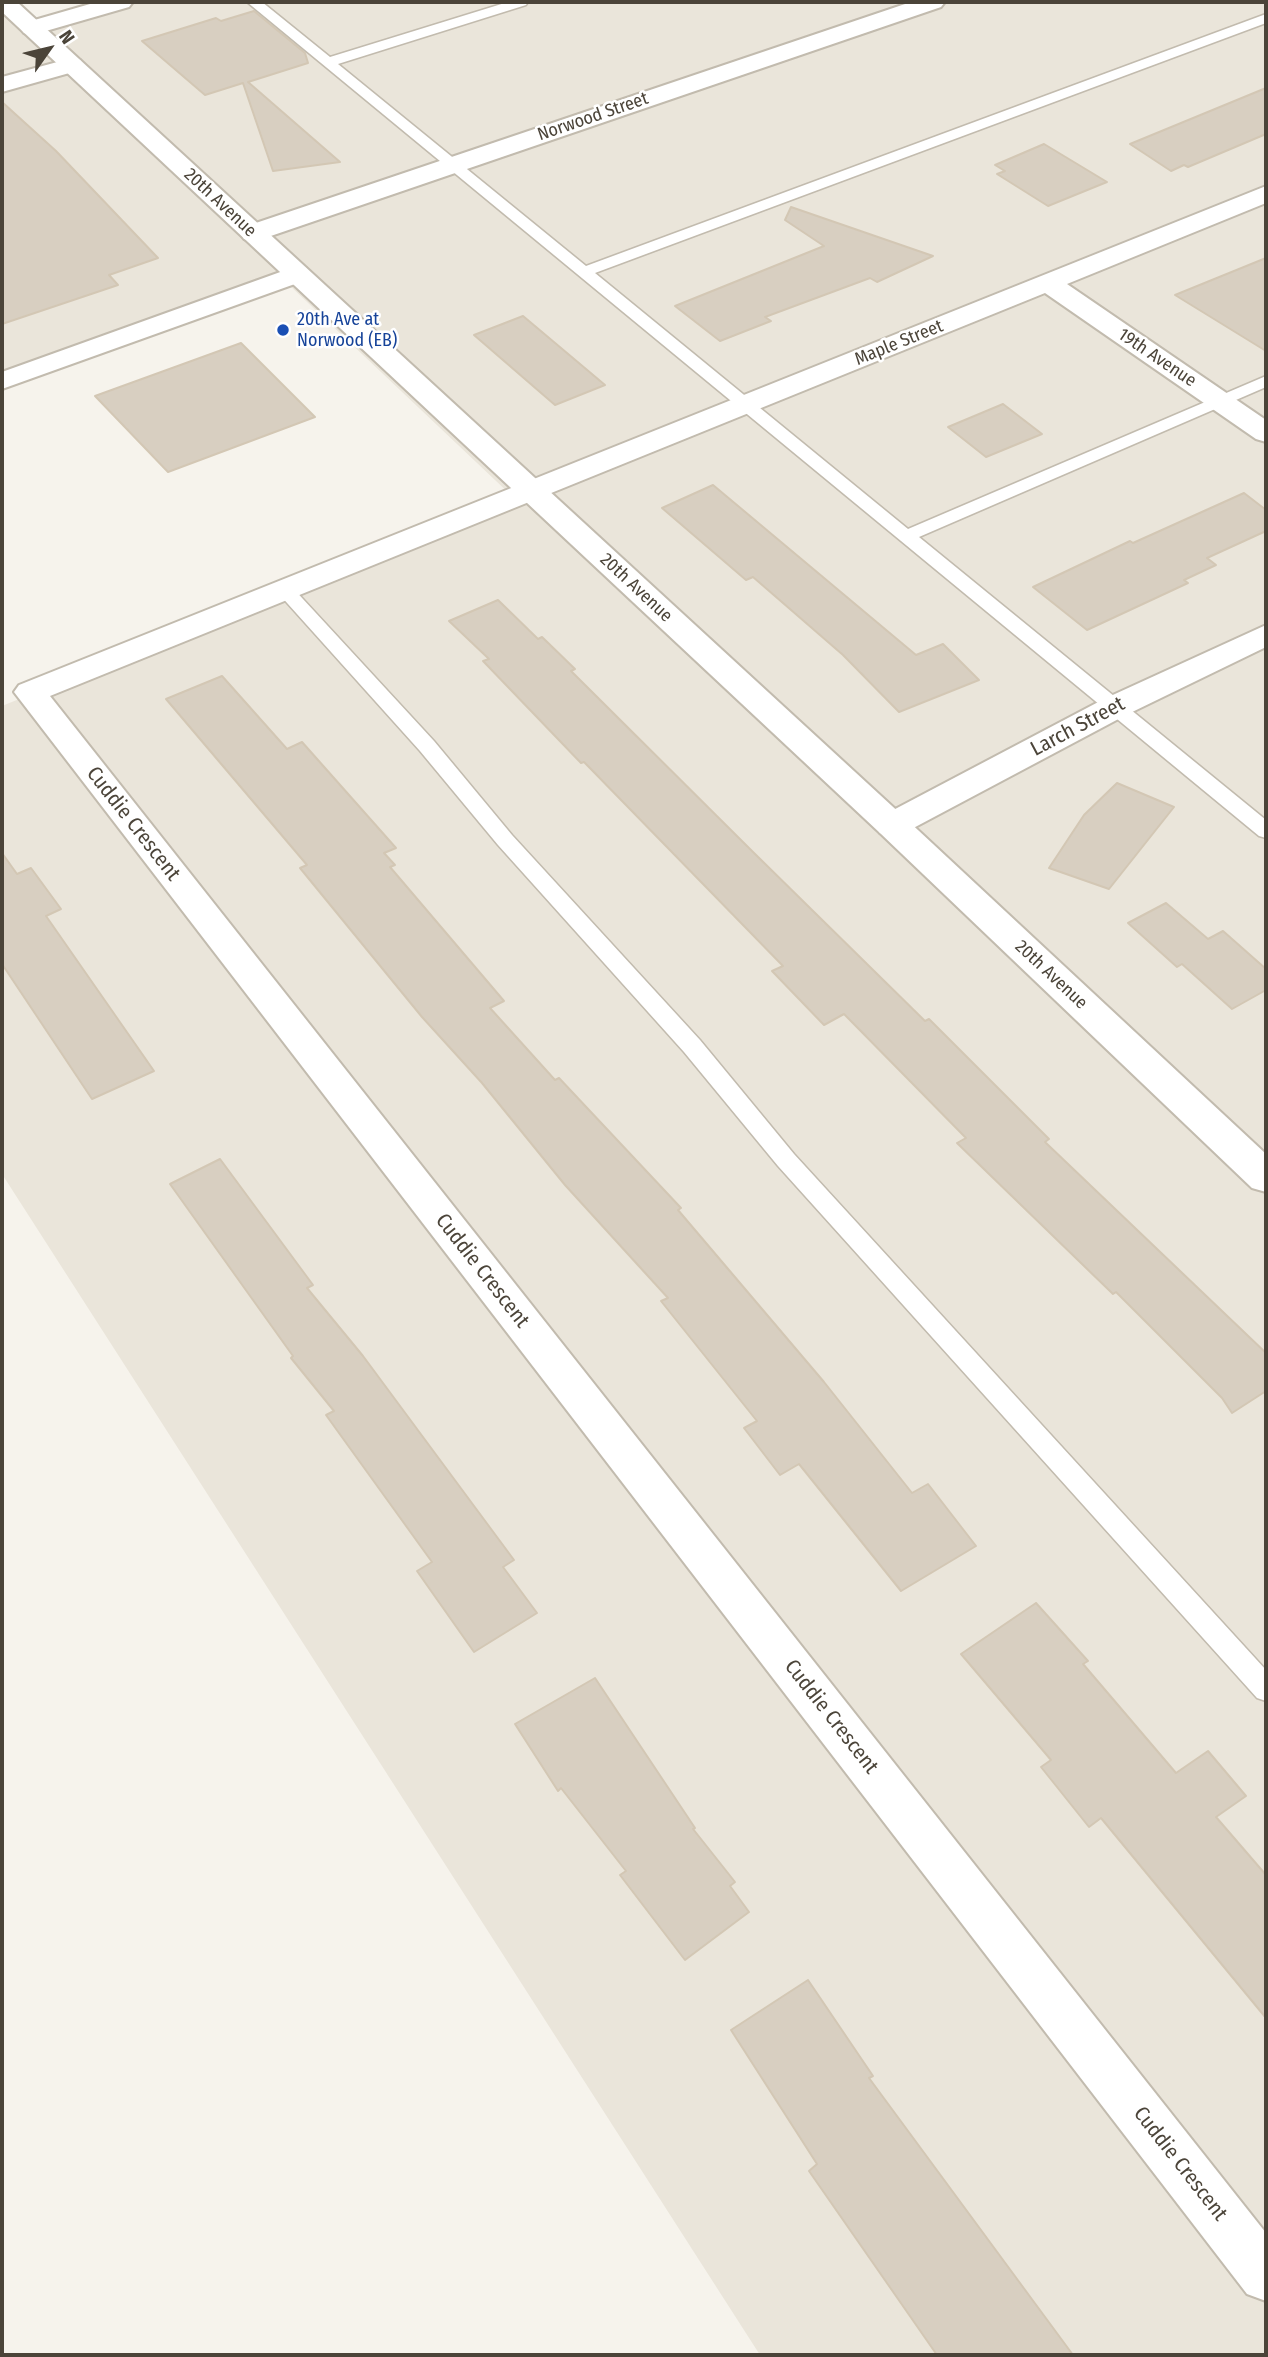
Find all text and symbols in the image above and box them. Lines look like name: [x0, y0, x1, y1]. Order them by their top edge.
north arrow: [14, 14, 84, 84]
text: N: [54, 26, 80, 48]
street label: Norwood Street: [535, 88, 651, 146]
street label: 20th Avenue: [179, 164, 261, 242]
place label: 20th Ave at Norwood (EB): [297, 309, 397, 352]
street label: Maple Street: [852, 316, 946, 370]
marker: 20th Ave at Norwood (EB): [275, 322, 291, 338]
street label: 19th Avenue: [1114, 324, 1200, 392]
street label: 20th Avenue: [595, 549, 677, 627]
street label: Larch Street: [1027, 692, 1129, 762]
street label: Cuddie Crescent: [81, 762, 185, 886]
street label: 20th Avenue: [1010, 936, 1092, 1014]
street label: Cuddie Crescent: [430, 1209, 534, 1333]
street label: Cuddie Crescent: [779, 1655, 883, 1779]
street label: Cuddie Crescent: [1128, 2102, 1232, 2226]

